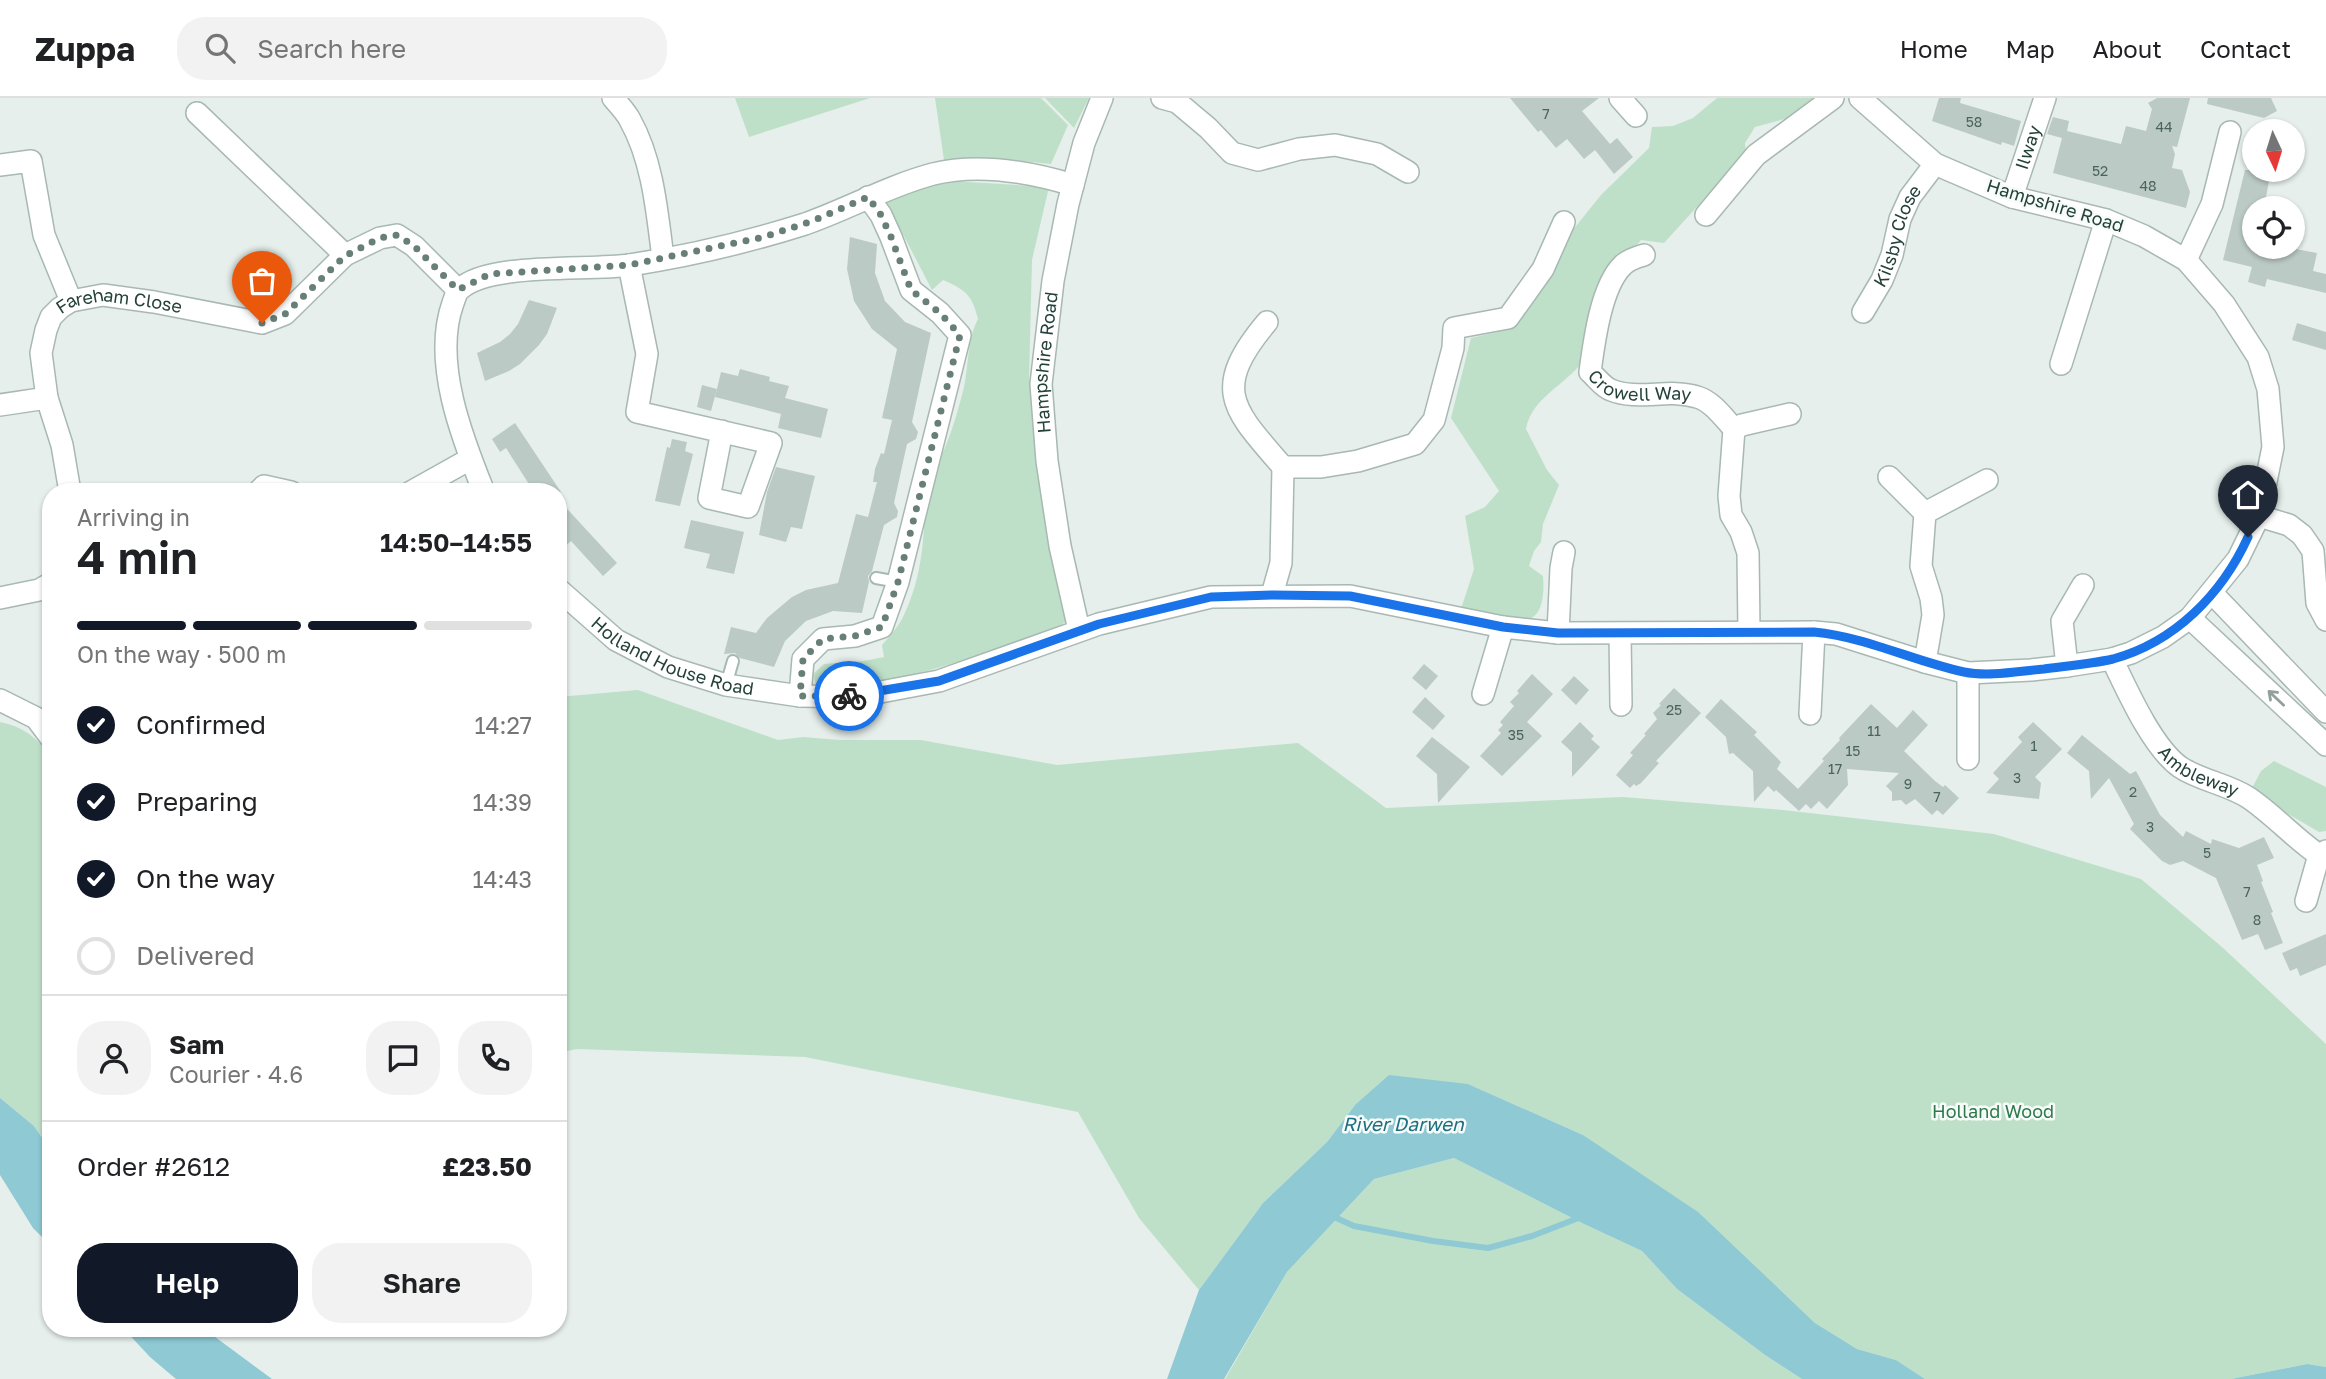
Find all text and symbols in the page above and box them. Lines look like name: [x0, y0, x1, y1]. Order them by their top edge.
search box: [177, 17, 667, 80]
text: Zuppa: [35, 29, 135, 68]
icon: search: [201, 29, 239, 67]
text: Search here: [257, 33, 406, 64]
text: Home: [1900, 34, 1968, 63]
text: Map: [2006, 34, 2055, 63]
text: About: [2093, 34, 2162, 63]
text: Contact: [2200, 34, 2291, 63]
house number: 7: [1542, 105, 1550, 122]
house number: 58: [1966, 113, 1982, 130]
house number: 44: [2155, 118, 2173, 135]
north arrow: [2242, 119, 2305, 182]
map controls: [2242, 119, 2305, 259]
street label: Ilway: [2010, 122, 2045, 172]
house number: 52: [2092, 162, 2108, 179]
street label: Hampshire Road: [1984, 174, 2126, 236]
house number: 48: [2139, 177, 2157, 194]
street label: Kilsby Close: [1868, 180, 1925, 291]
button: locate: [2242, 196, 2305, 259]
pin: [232, 251, 292, 323]
icon: bag: [243, 262, 281, 300]
street label: Fareham Close: [51, 283, 184, 318]
street label: Hampshire Road: [1029, 290, 1062, 434]
street label: Crowell Way: [1584, 364, 1693, 405]
pin: [2218, 465, 2278, 537]
icon: home: [2229, 476, 2267, 514]
text: Arriving in: [77, 503, 190, 531]
text: 14:50–14:55: [380, 527, 532, 558]
text: 4 min: [77, 529, 198, 584]
street label: Holland House Road: [587, 611, 755, 699]
text: On the way · 500 m: [77, 640, 286, 668]
courier: [814, 661, 884, 731]
icon: bike: [830, 677, 868, 715]
one-way arrow: [2268, 690, 2285, 707]
house number: 25: [1666, 701, 1682, 718]
icon: check: [77, 706, 115, 744]
text: Confirmed: [136, 709, 266, 740]
text: 14:27: [474, 711, 532, 739]
house number: 11: [1867, 722, 1881, 739]
house number: 35: [1508, 726, 1524, 743]
house number: 1: [2031, 737, 2038, 754]
street label: Ambleway: [2154, 741, 2242, 801]
house number: 15: [1846, 742, 1860, 759]
house number: 17: [1828, 760, 1842, 777]
house number: 3: [2013, 769, 2021, 786]
house number: 9: [1904, 775, 1912, 792]
icon: check: [77, 783, 115, 821]
house number: 2: [2129, 783, 2137, 800]
text: Preparing: [136, 786, 258, 817]
text: 14:39: [473, 788, 532, 816]
house number: 7: [1933, 788, 1941, 805]
house number: 3: [2146, 818, 2154, 835]
house number: 5: [2203, 844, 2211, 861]
icon: check: [77, 860, 115, 898]
text: On the way: [136, 863, 275, 894]
text: 14:43: [472, 865, 532, 893]
house number: 7: [2243, 883, 2251, 900]
house number: 8: [2253, 911, 2261, 928]
text: Delivered: [136, 940, 255, 971]
button: person: [77, 1021, 151, 1095]
button: chat: [366, 1021, 440, 1095]
button: phone: [458, 1021, 532, 1095]
text: Sam: [169, 1029, 224, 1060]
text: Courier · 4.6: [169, 1060, 303, 1088]
park label: Holland Wood: [1932, 1100, 2054, 1122]
water label: River Darwen: [1342, 1112, 1465, 1135]
text: Order #2612: [77, 1151, 230, 1182]
text: £23.50: [442, 1151, 532, 1182]
button: Help: [77, 1243, 298, 1323]
button: Share: [312, 1243, 532, 1323]

